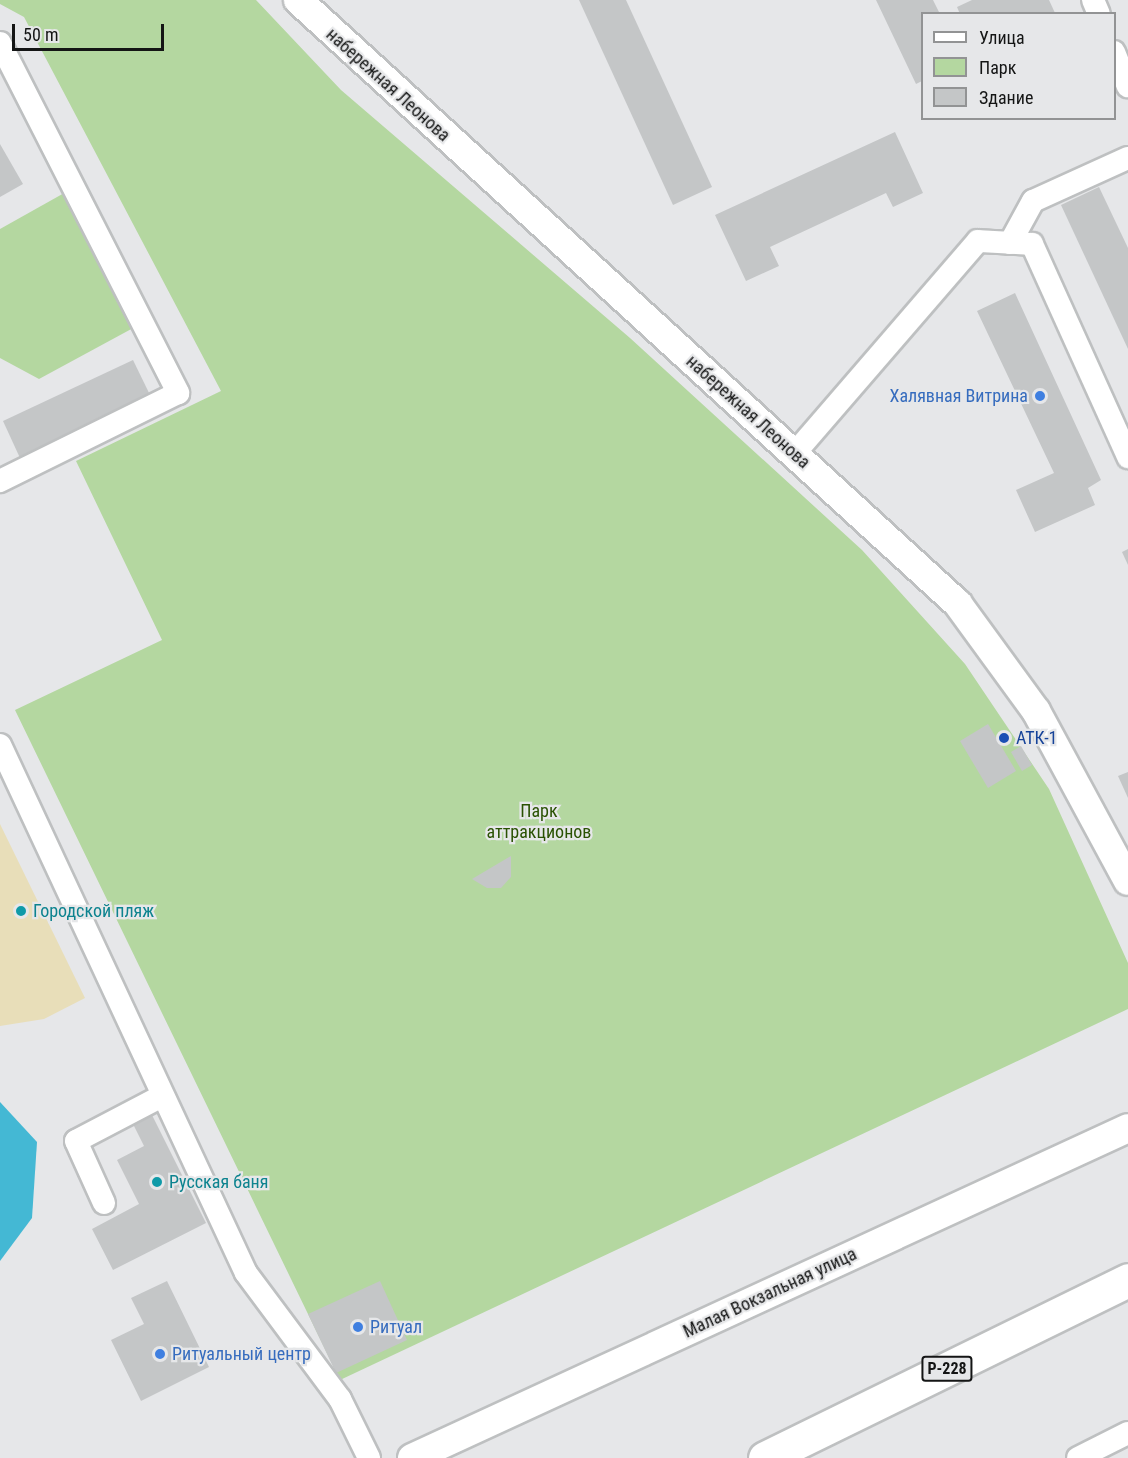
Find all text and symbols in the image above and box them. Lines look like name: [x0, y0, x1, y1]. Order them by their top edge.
scale bar: [15, 12, 166, 50]
legend: [921, 12, 1116, 120]
text: 50 m: [23, 24, 58, 45]
street label: набережная Леонова: [322, 24, 454, 146]
text: Улица: [979, 27, 1025, 48]
text: Парк: [979, 57, 1016, 78]
text: Здание: [979, 87, 1033, 108]
street label: набережная Леонова: [682, 351, 814, 473]
place label: Халявная Витрина: [889, 385, 1028, 407]
marker: Халявная Витрина: [1033, 389, 1047, 403]
place label: АТК-1: [1016, 727, 1057, 749]
marker: АТК-1: [997, 731, 1011, 745]
park label: Парк аттракционов: [487, 801, 591, 844]
place label: Городской пляж: [33, 900, 154, 922]
marker: Городской пляж: [14, 904, 28, 918]
place label: Русская баня: [169, 1171, 268, 1193]
marker: Русская баня: [150, 1175, 164, 1189]
street label: Малая Вокзальная улица: [680, 1243, 860, 1343]
place label: Ритуал: [370, 1316, 422, 1338]
marker: Ритуал: [351, 1320, 365, 1334]
place label: Ритуальный центр: [172, 1343, 311, 1365]
marker: Ритуальный центр: [153, 1347, 167, 1361]
road number: Р-228: [920, 1356, 974, 1382]

